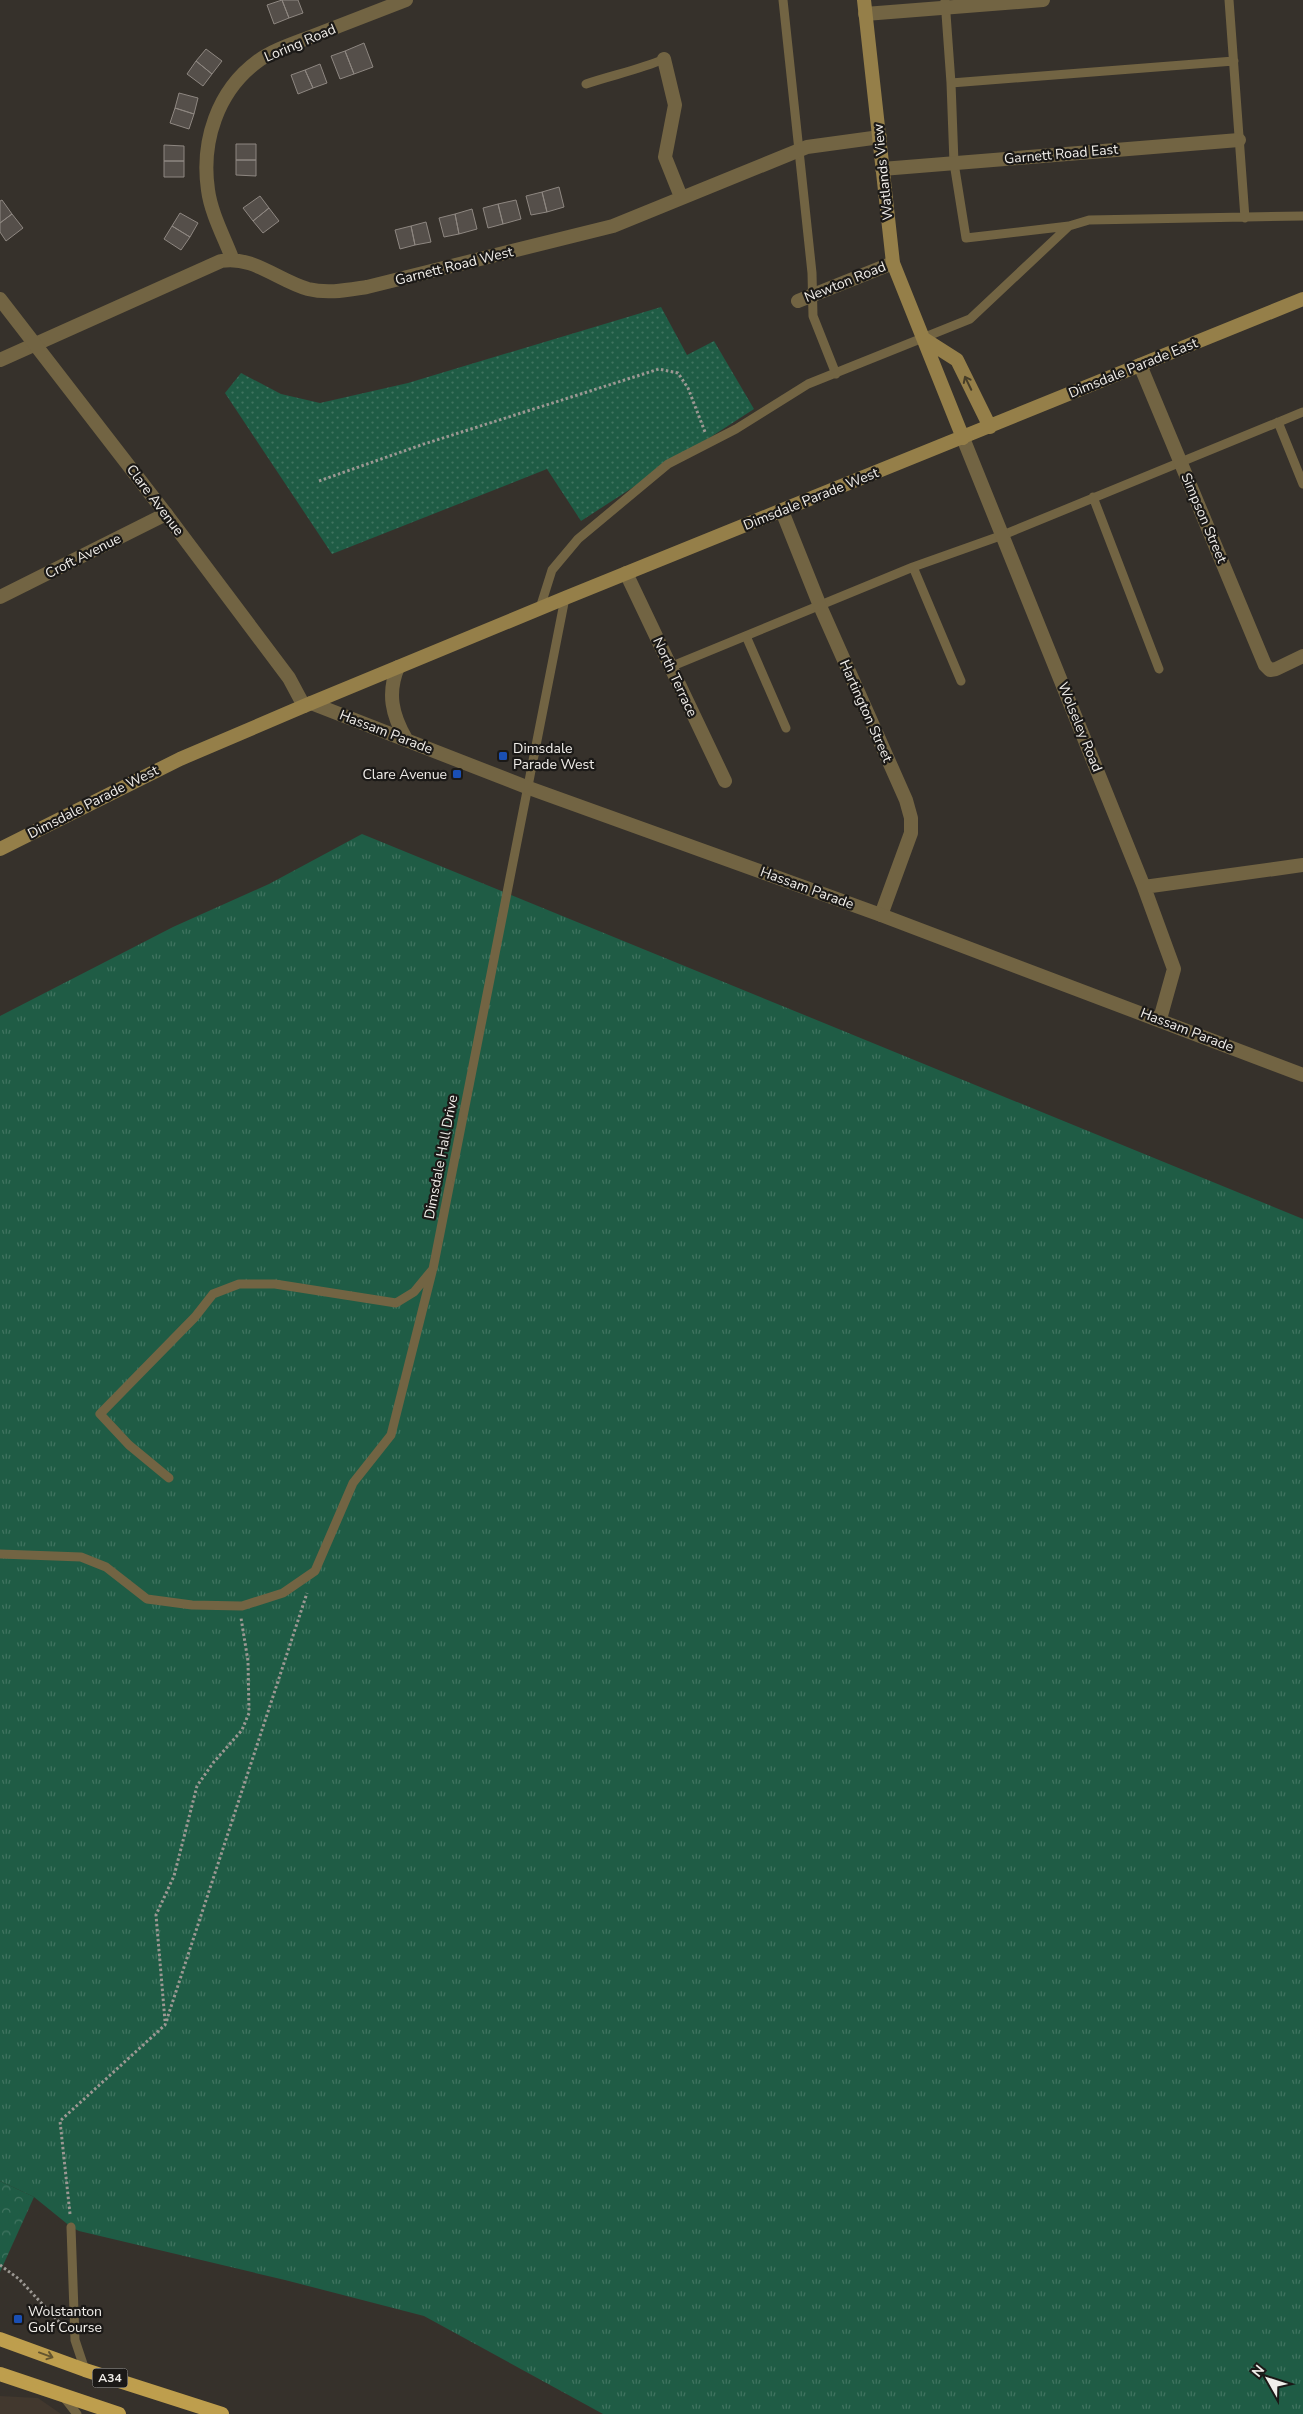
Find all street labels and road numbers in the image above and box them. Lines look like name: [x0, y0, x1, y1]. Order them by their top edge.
street label: Loring Road: [261, 19, 339, 67]
street label: Watlands View: [868, 123, 898, 221]
street label: Garnett Road East: [1003, 140, 1119, 168]
street label: Garnett Road West: [393, 242, 515, 290]
street label: Newton Road: [801, 257, 889, 307]
street label: Dimsdale Parade East: [1066, 333, 1200, 403]
street label: Clare Avenue: [122, 460, 188, 540]
street label: Dimsdale Parade West: [741, 463, 881, 535]
street label: Simpson Street: [1176, 470, 1232, 566]
street label: Croft Avenue: [42, 529, 124, 583]
street label: North Terrace: [648, 634, 702, 720]
street label: Hartington Street: [835, 657, 897, 765]
street label: Wolseley Road: [1053, 679, 1107, 775]
street label: Hassam Parade: [337, 705, 435, 759]
street label: Dimsdale Parade West: [24, 761, 162, 843]
street label: Hassam Parade: [757, 862, 857, 914]
street label: Hassam Parade: [1138, 1003, 1236, 1057]
street label: Dimsdale Hall Drive: [420, 1093, 462, 1221]
road number: A34: [92, 2368, 128, 2388]

